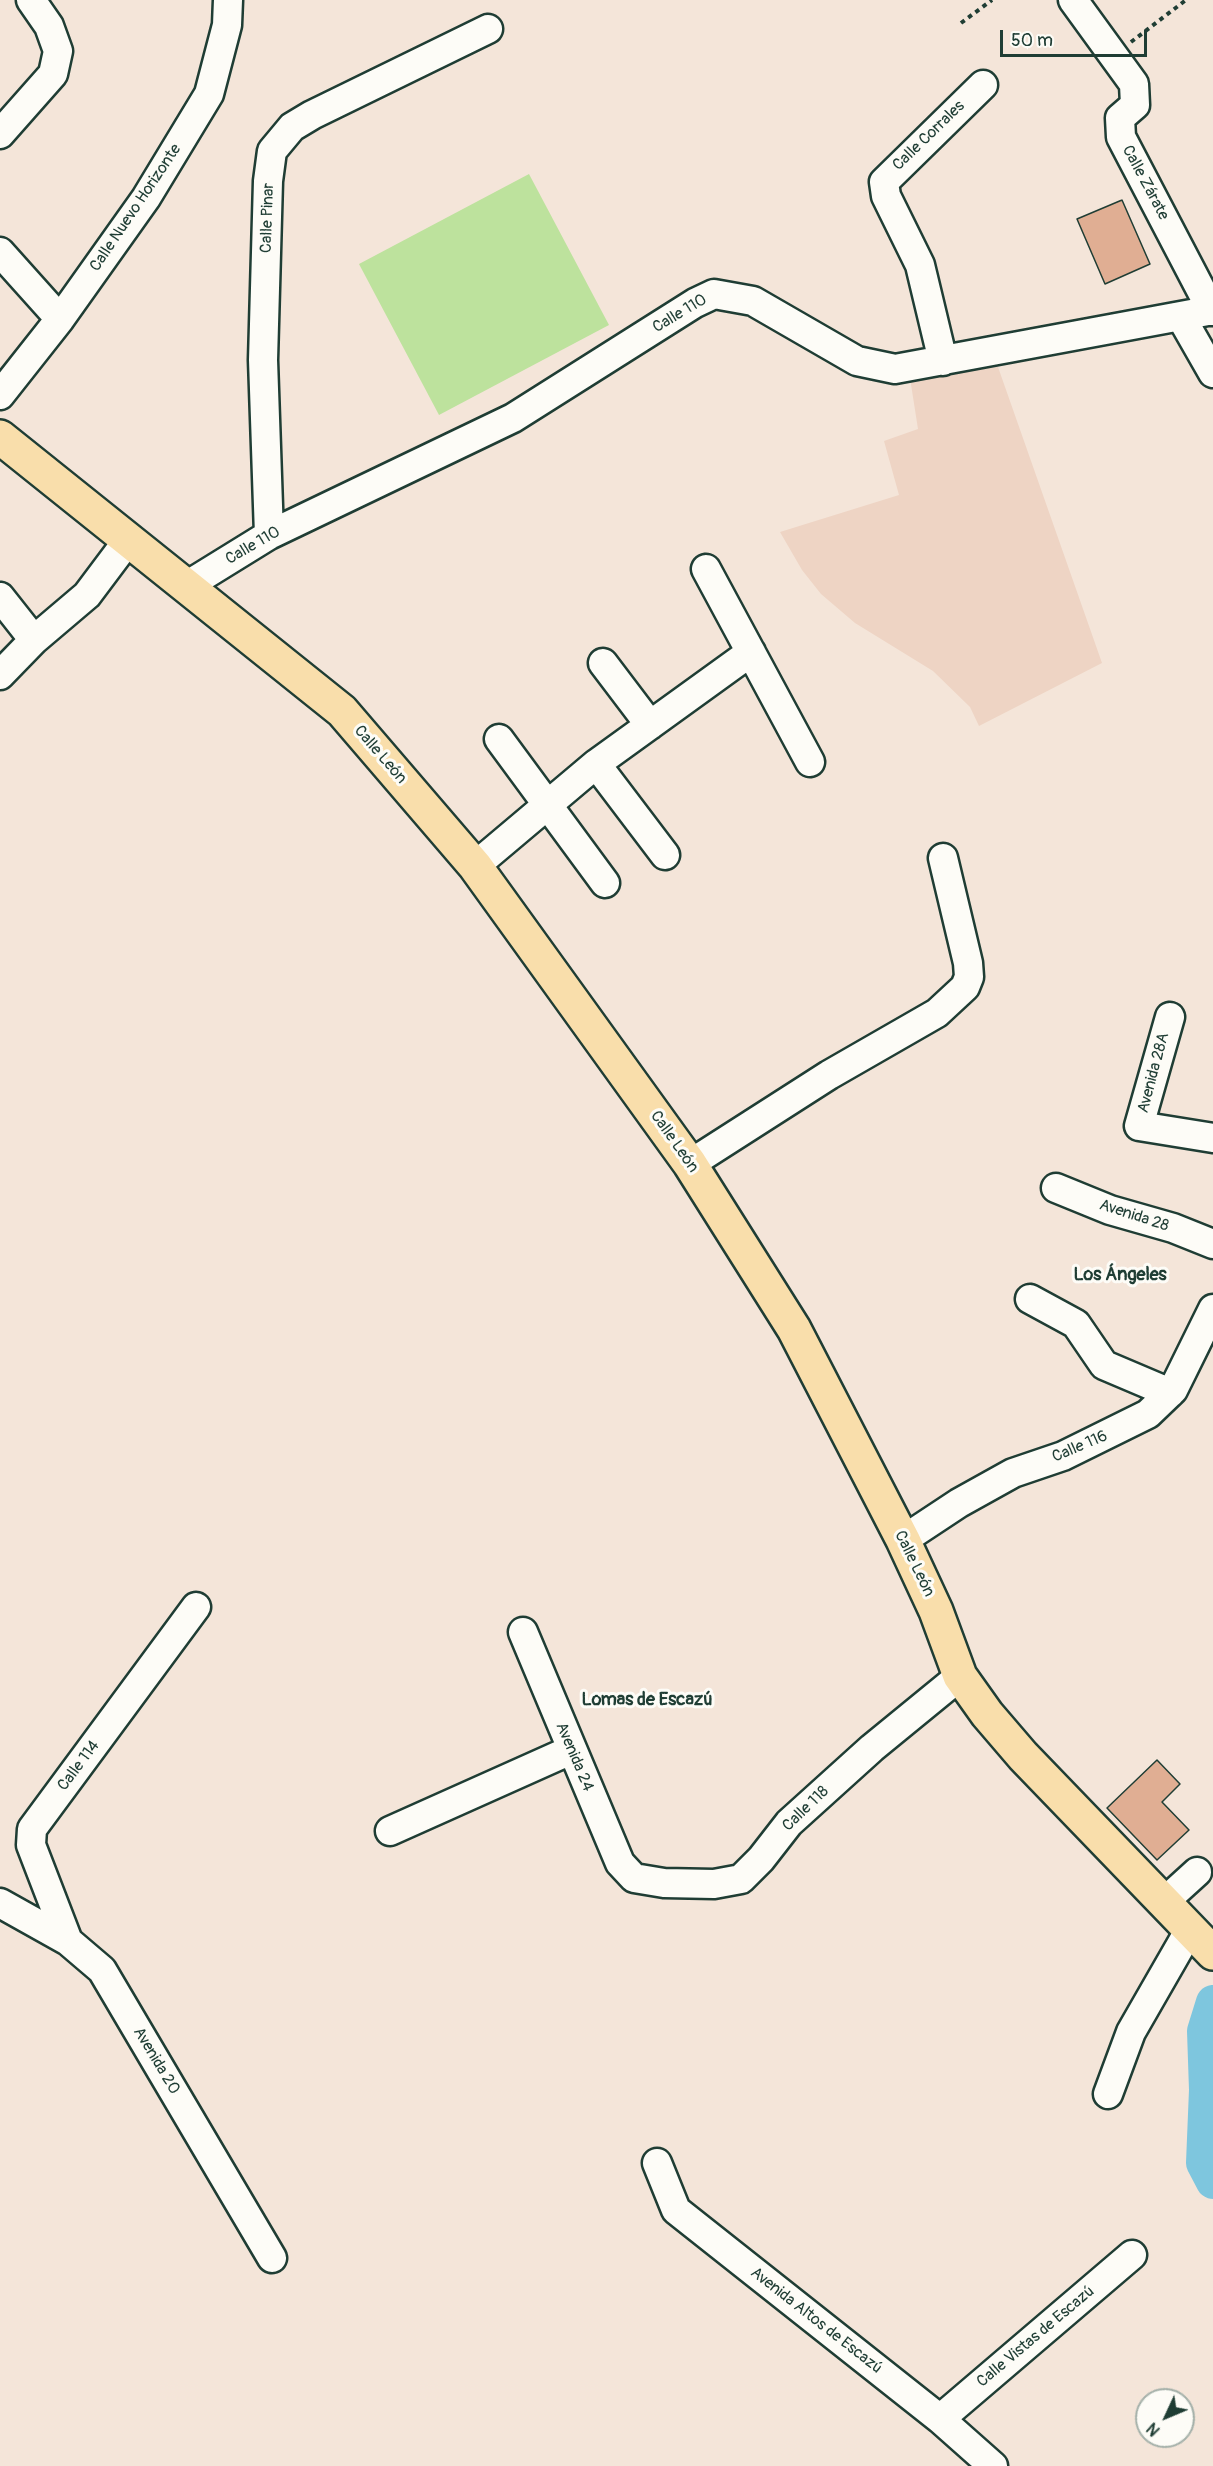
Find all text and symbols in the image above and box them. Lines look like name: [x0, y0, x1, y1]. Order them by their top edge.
scale bar: [1003, 18, 1150, 56]
text: 50 m: [1011, 29, 1053, 52]
street label: Calle Corrales: [889, 97, 969, 175]
street label: Calle Nuevo Horizonte: [86, 141, 186, 275]
street label: Calle Zárate: [1117, 142, 1173, 224]
street label: Calle Pinar: [257, 183, 279, 253]
street label: Calle 110: [649, 290, 711, 338]
street label: Calle 110: [222, 523, 284, 569]
street label: Calle León: [349, 722, 411, 788]
street label: Avenida 28A: [1134, 1031, 1174, 1115]
street label: Calle León: [646, 1107, 702, 1177]
street label: Avenida 28: [1097, 1196, 1171, 1236]
district label: Los Ángeles: [1073, 1264, 1167, 1286]
street label: Calle 116: [1050, 1427, 1110, 1467]
street label: Calle León: [890, 1528, 938, 1600]
district label: Lomas de Escazú: [582, 1689, 712, 1711]
street label: Avenida 24: [551, 1720, 597, 1794]
street label: Calle 114: [54, 1737, 104, 1795]
street label: Calle 118: [779, 1782, 833, 1836]
street label: Avenida 20: [129, 2024, 183, 2098]
street label: Avenida Altos de Escazú: [746, 2264, 886, 2378]
street label: Calle Vistas de Escazú: [973, 2282, 1099, 2392]
north arrow: [1135, 2388, 1195, 2448]
text: N: [1143, 2418, 1164, 2440]

